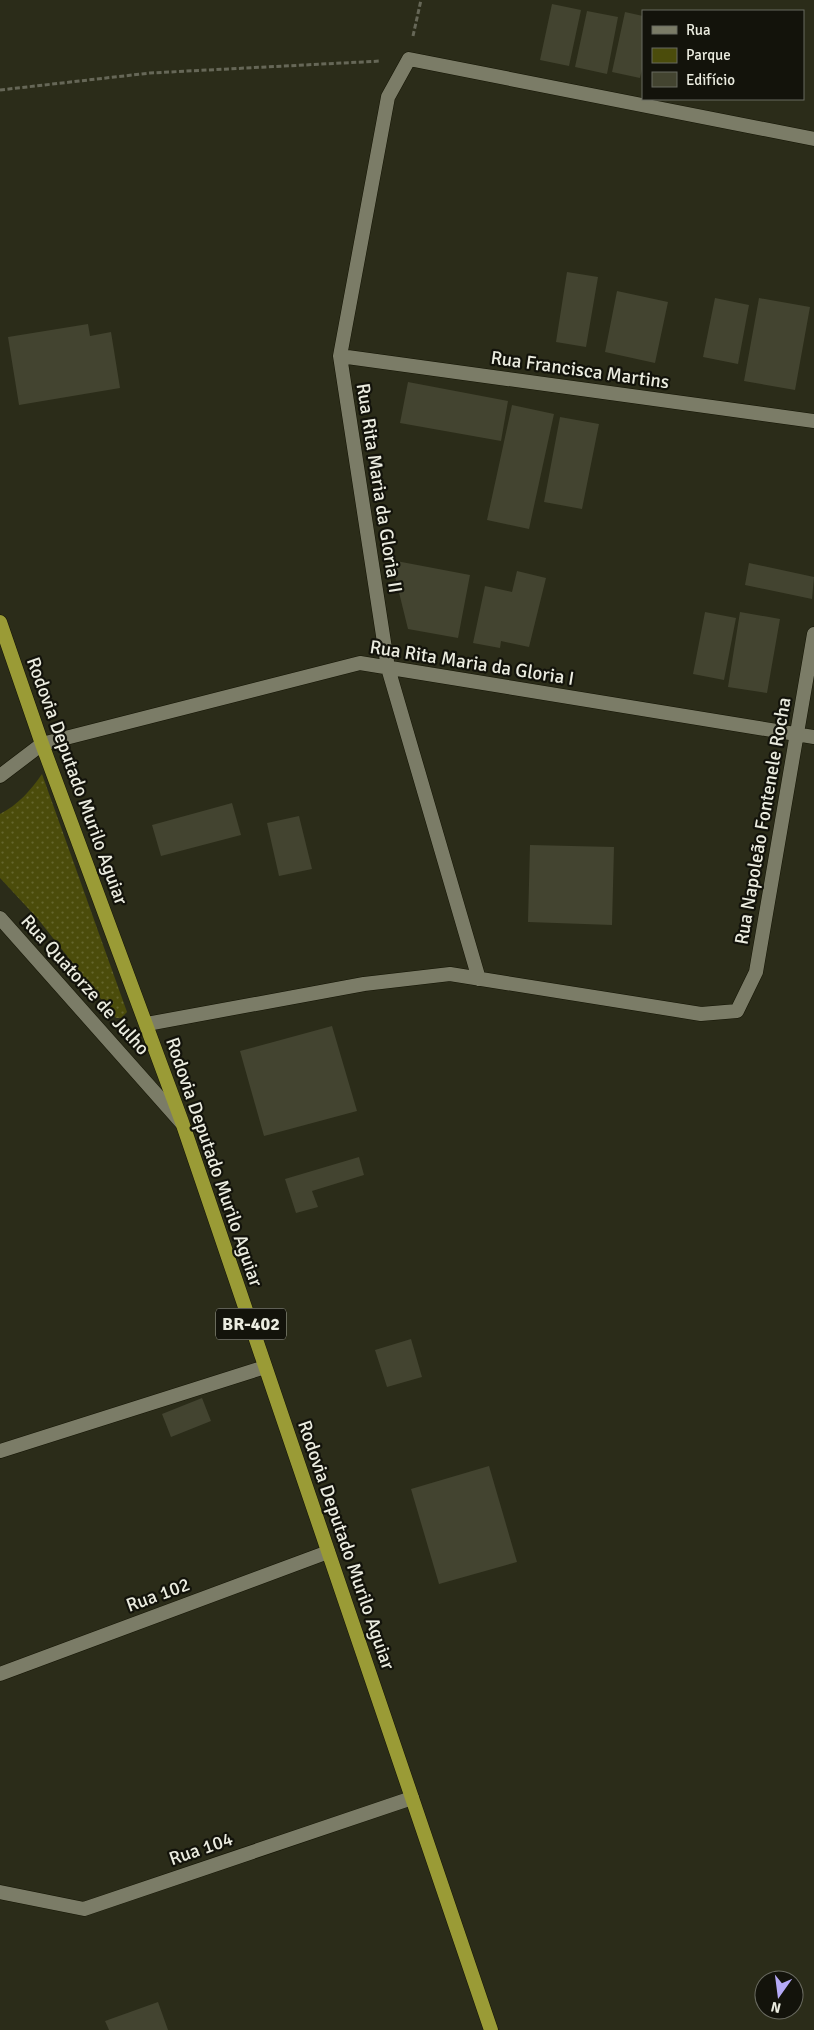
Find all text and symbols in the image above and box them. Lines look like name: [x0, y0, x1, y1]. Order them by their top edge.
legend: [642, 10, 804, 100]
text: Rua: [686, 21, 711, 39]
text: Parque: [686, 46, 731, 64]
text: Edifício: [686, 71, 735, 89]
street label: Rua Francisca Martins: [489, 346, 671, 394]
street label: Rua Rita Maria da Gloria II: [351, 381, 407, 595]
street label: Rua Rita Maria da Gloria I: [368, 635, 576, 691]
street label: Rodovia Deputado Murilo Aguiar: [21, 654, 133, 908]
street label: Rua Napoleão Fontenele Rocha: [729, 695, 797, 947]
street label: Rua Quatorze de Julho: [15, 910, 155, 1060]
street label: Rodovia Deputado Murilo Aguiar: [160, 1034, 268, 1290]
road number: BR-402: [216, 1308, 286, 1340]
street label: Rodovia Deputado Murilo Aguiar: [292, 1417, 400, 1673]
street label: Rua 102: [123, 1572, 193, 1618]
street label: Rua 104: [166, 1827, 236, 1871]
north arrow: [754, 1970, 804, 2020]
text: N: [769, 1998, 783, 2017]

